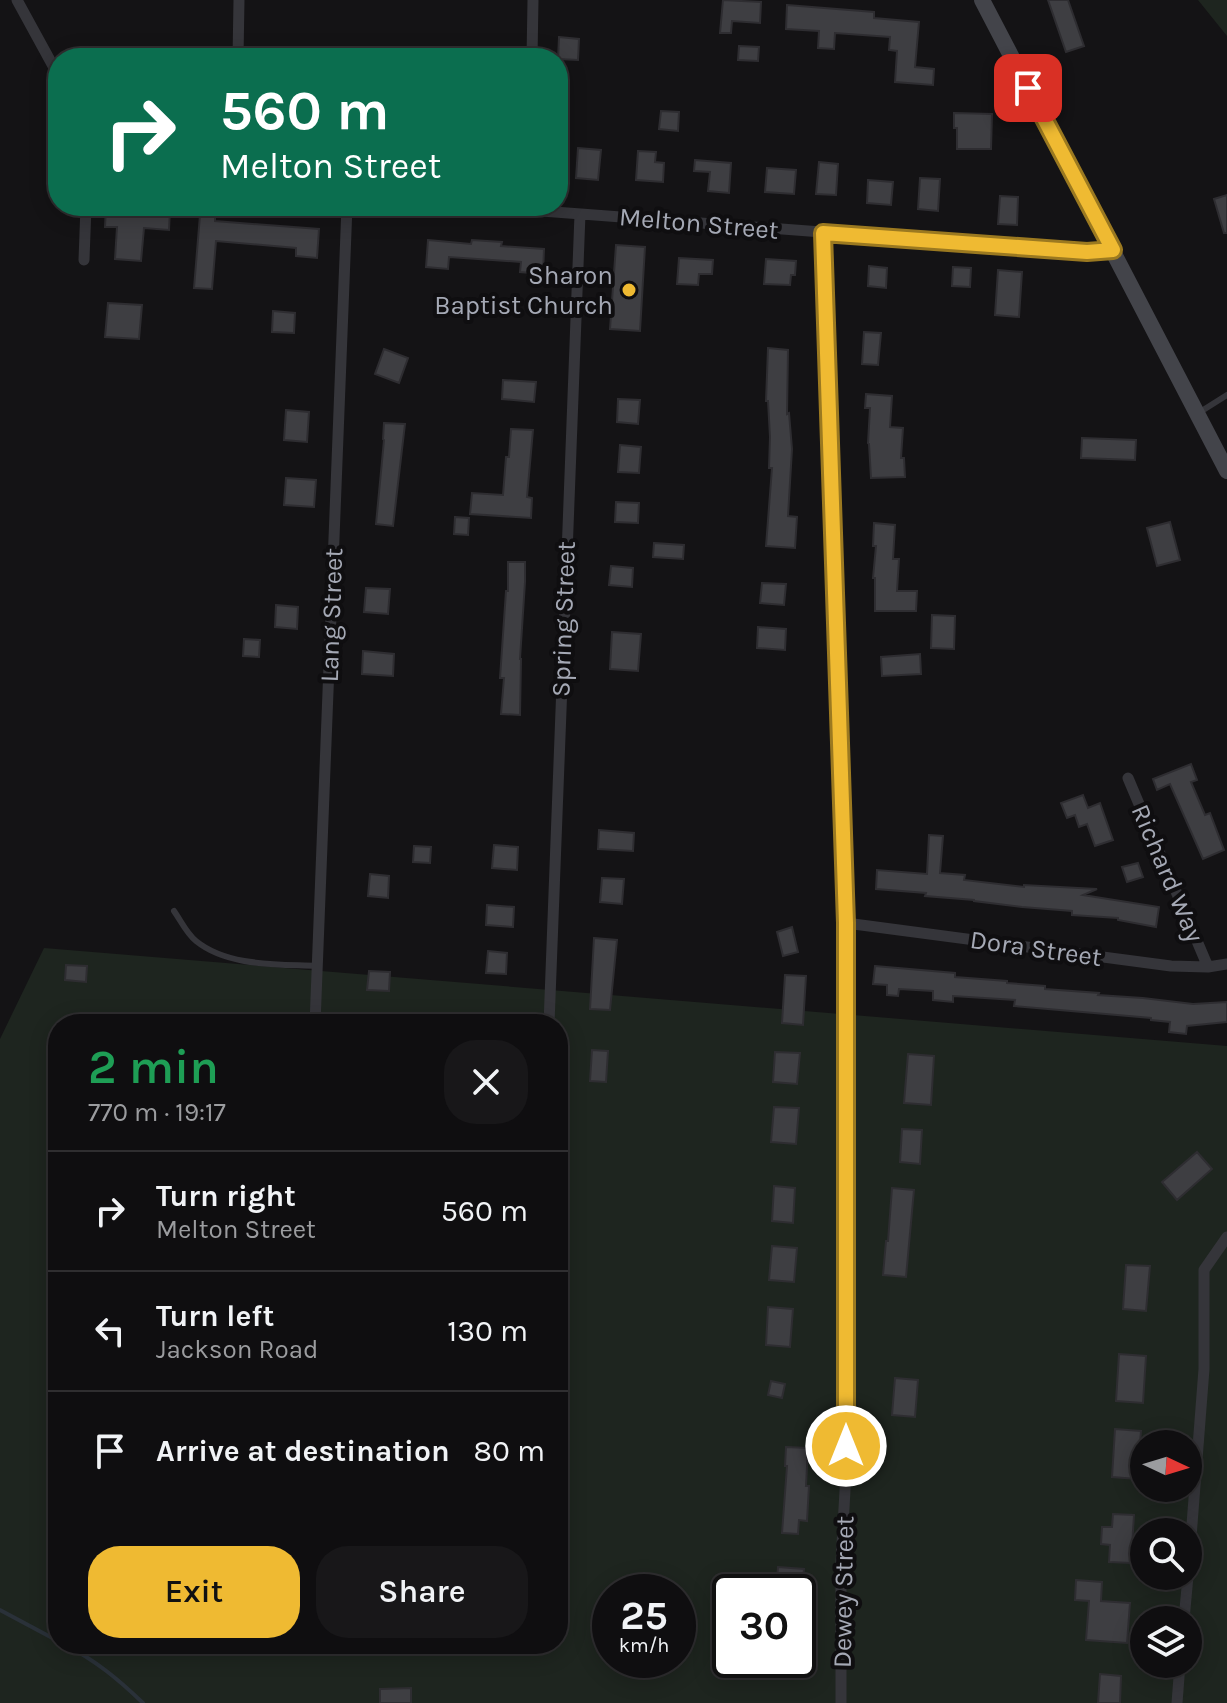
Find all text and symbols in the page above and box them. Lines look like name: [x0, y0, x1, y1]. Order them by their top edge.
pin: [994, 54, 1062, 122]
icon: arrive: [1006, 66, 1050, 110]
text: 560 m: [220, 78, 389, 143]
icon: right: [88, 80, 192, 184]
text: Melton Street: [220, 145, 441, 187]
street label: Melton Street: [618, 201, 780, 246]
place label: Sharon Baptist Church: [434, 260, 613, 321]
marker: Sharon Baptist Church: [620, 281, 638, 299]
street label: Spring Street: [545, 540, 582, 698]
street label: Lang Street: [314, 547, 349, 683]
street label: Richard Way: [1125, 800, 1211, 947]
street label: Dora Street: [968, 924, 1104, 973]
text: 2 min: [88, 1039, 219, 1095]
button: close: [444, 1040, 528, 1124]
text: 770 m · 19:17: [88, 1097, 226, 1128]
text: Turn right: [156, 1178, 296, 1214]
icon: right: [88, 1189, 132, 1233]
text: 560 m: [441, 1193, 528, 1229]
text: Melton Street: [156, 1214, 316, 1245]
text: Turn left: [156, 1298, 274, 1334]
icon: left: [88, 1309, 132, 1353]
text: 130 m: [447, 1313, 528, 1349]
text: Jackson Road: [156, 1334, 318, 1365]
position arrow: [804, 1404, 888, 1488]
icon: arrive: [88, 1429, 132, 1473]
north arrow: [1130, 1430, 1202, 1502]
map controls: [1130, 1430, 1202, 1678]
text: Arrive at destination: [156, 1433, 450, 1469]
text: 80 m: [474, 1433, 545, 1469]
street label: Dewey Street: [827, 1515, 860, 1668]
button: search: [1130, 1518, 1202, 1590]
button: Exit: [88, 1546, 300, 1638]
button: Share: [316, 1546, 528, 1638]
speed limit sign: 30: [712, 1574, 816, 1678]
text: 25: [620, 1592, 668, 1639]
button: layers: [1130, 1606, 1202, 1678]
text: km/h: [619, 1634, 669, 1657]

